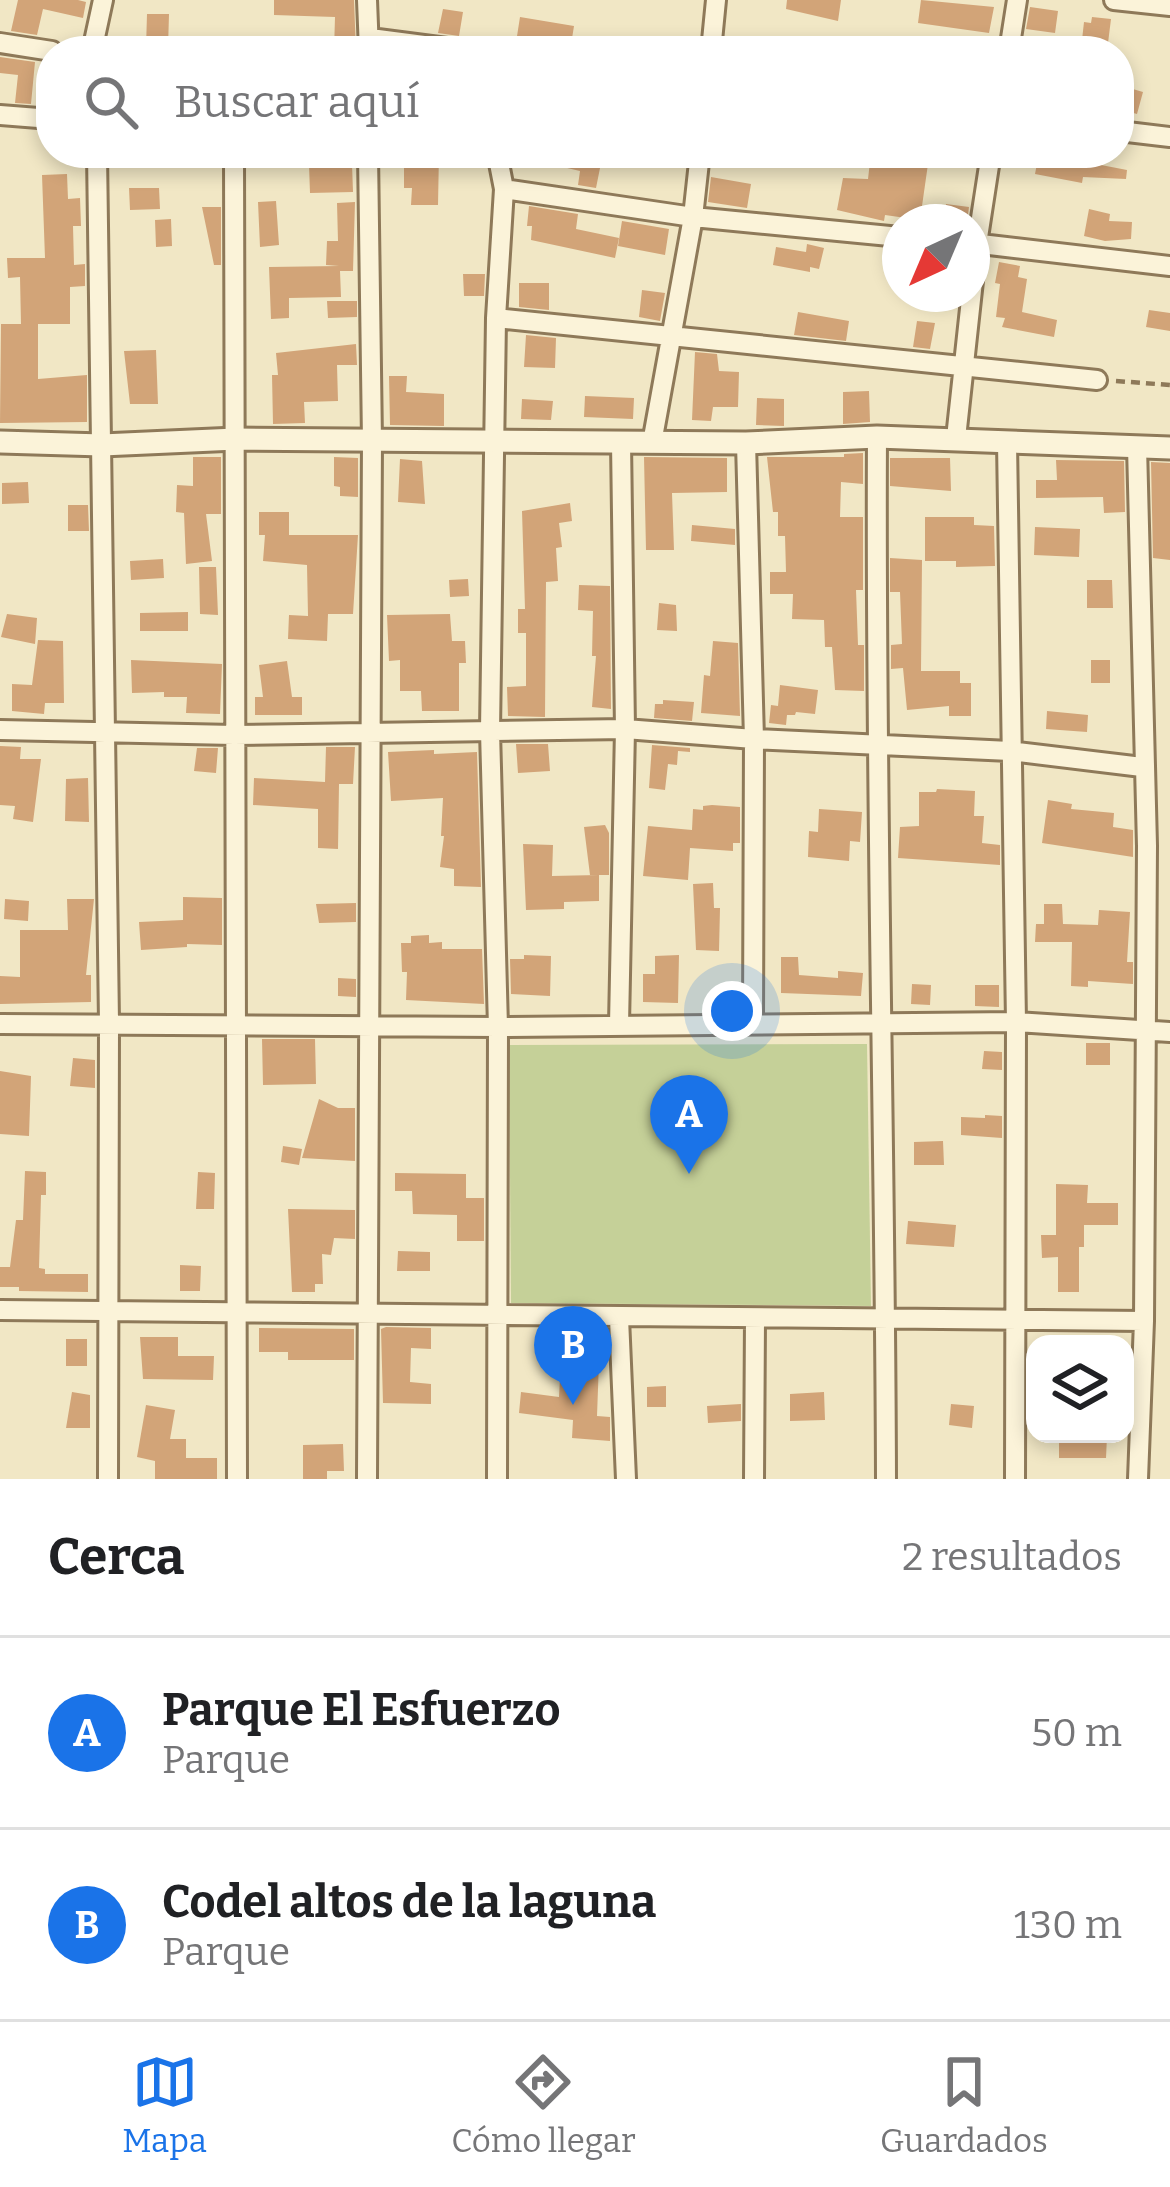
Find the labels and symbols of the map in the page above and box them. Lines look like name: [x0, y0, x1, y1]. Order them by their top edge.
north arrow: [882, 204, 990, 312]
your location: [702, 981, 762, 1041]
pin: A: [650, 1075, 728, 1174]
pin: B: [534, 1306, 612, 1405]

